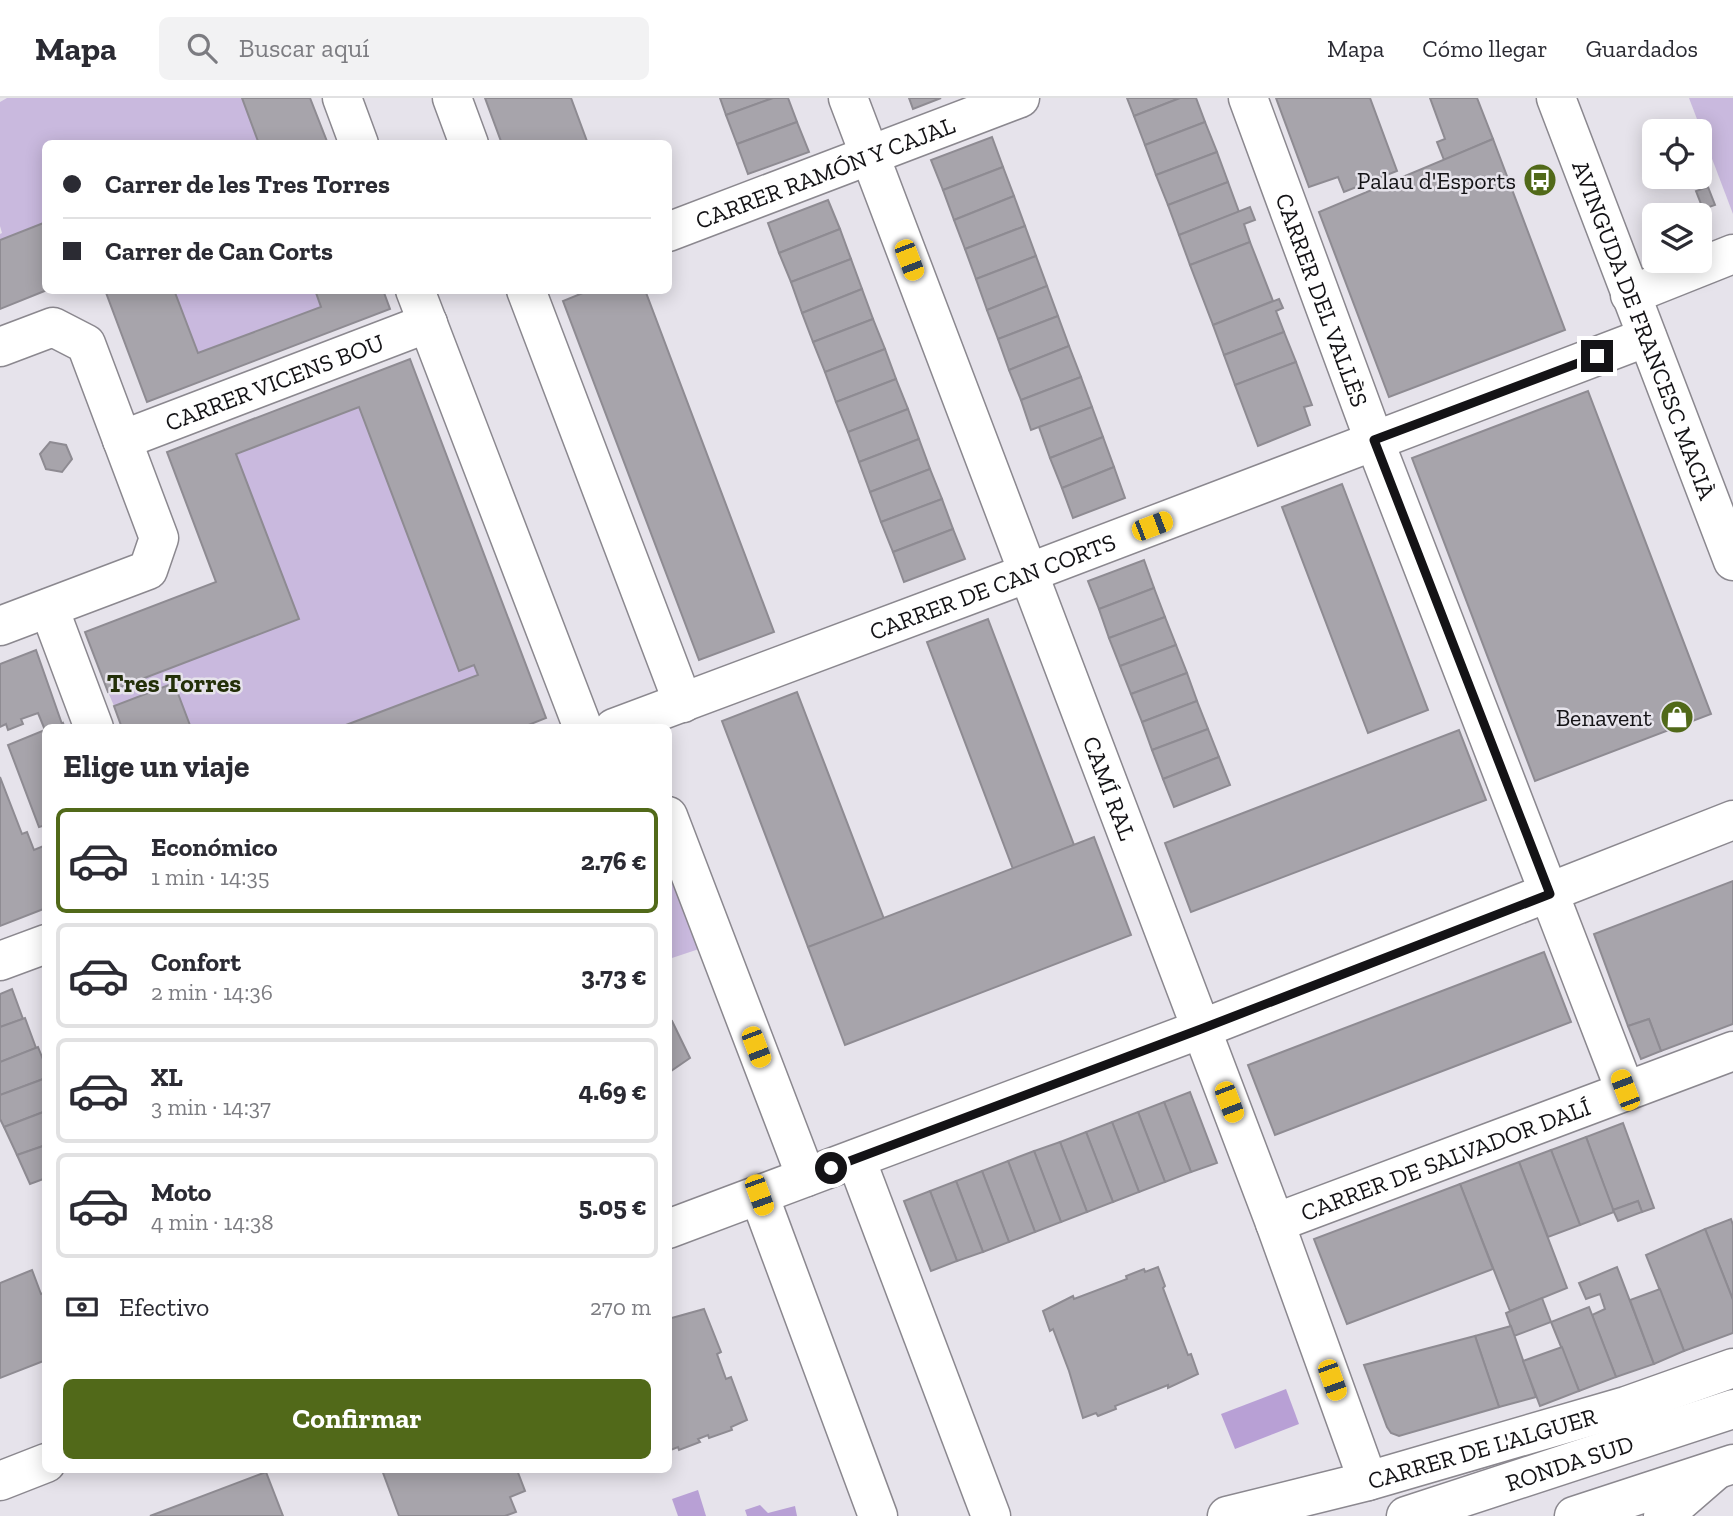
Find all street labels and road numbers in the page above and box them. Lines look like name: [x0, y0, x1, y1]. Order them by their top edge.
street label: CARRER RAMÓN Y CAJAL: [691, 110, 959, 235]
street label: AVINGUDA DE FRANCESC MACIÀ: [1567, 156, 1723, 504]
street label: CARRER DEL VALLÈS: [1270, 189, 1375, 411]
street label: CARRER VICENS BOU: [161, 327, 388, 437]
street label: CARRER DE CAN CORTS: [865, 527, 1119, 646]
street label: CAMÍ RAL: [1077, 732, 1143, 844]
street label: CARRER DE SALVADOR DALÍ: [1297, 1091, 1594, 1227]
street label: CARRER DE L'ALGUER: [1364, 1401, 1600, 1495]
street label: RONDA SUD: [1502, 1428, 1637, 1497]

